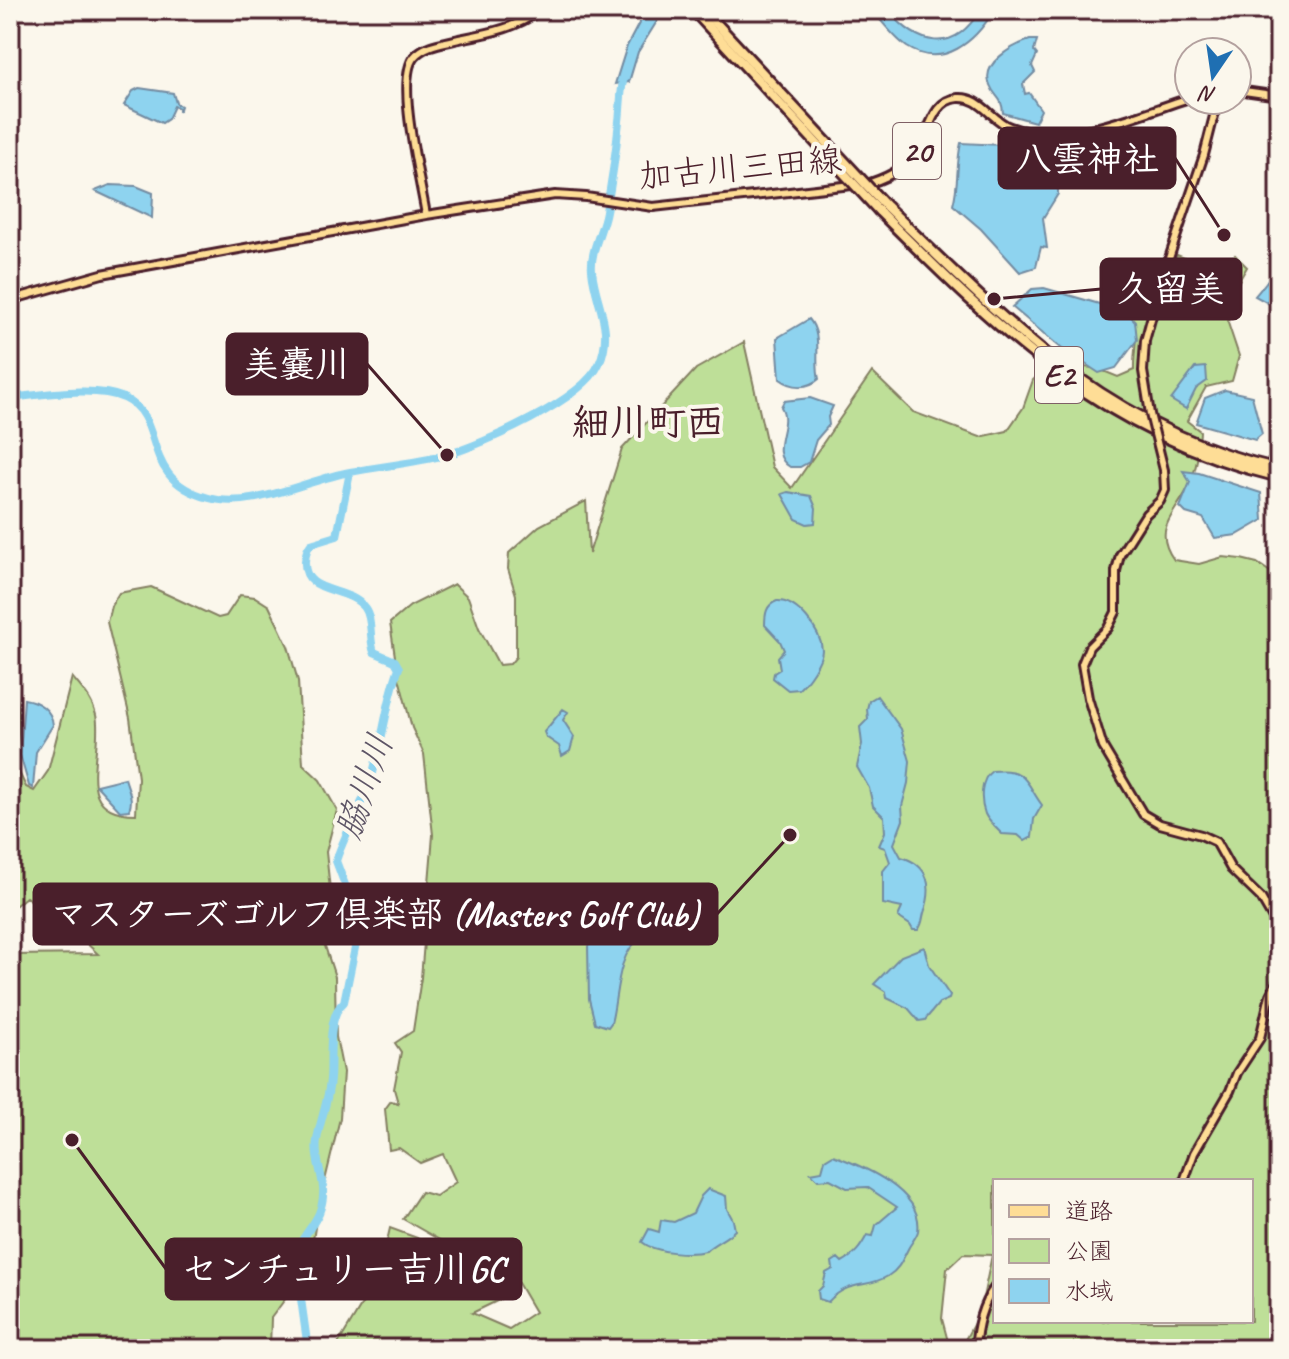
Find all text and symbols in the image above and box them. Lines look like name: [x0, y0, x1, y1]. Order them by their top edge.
north arrow: [1173, 36, 1253, 116]
text: N: [1196, 79, 1219, 110]
road number: 20: [893, 123, 941, 179]
callout: 八雲神社: [999, 128, 1175, 188]
text: 八雲神社: [1015, 136, 1159, 182]
street label: 加古川三田線: [637, 137, 844, 198]
callout: 久留美: [1101, 259, 1241, 319]
text: 久留美: [1117, 266, 1225, 312]
callout: 美嚢川: [227, 334, 367, 394]
text: 美嚢川: [243, 341, 351, 387]
road number: E2: [1035, 347, 1083, 403]
district label: 細川町西: [572, 399, 724, 446]
water label: 脇川川: [325, 728, 403, 845]
callout: マスターズゴルフ倶楽部 (Masters Golf Club): [34, 884, 717, 944]
text: マスターズゴルフ倶楽部 (Masters Golf Club): [51, 891, 701, 937]
legend: [993, 1179, 1253, 1323]
text: 道路: [1065, 1196, 1113, 1226]
text: 公園: [1065, 1236, 1113, 1266]
callout: センチュリー吉川GC: [166, 1239, 521, 1299]
text: センチュリー吉川GC: [182, 1246, 510, 1292]
text: 水域: [1065, 1276, 1113, 1306]

